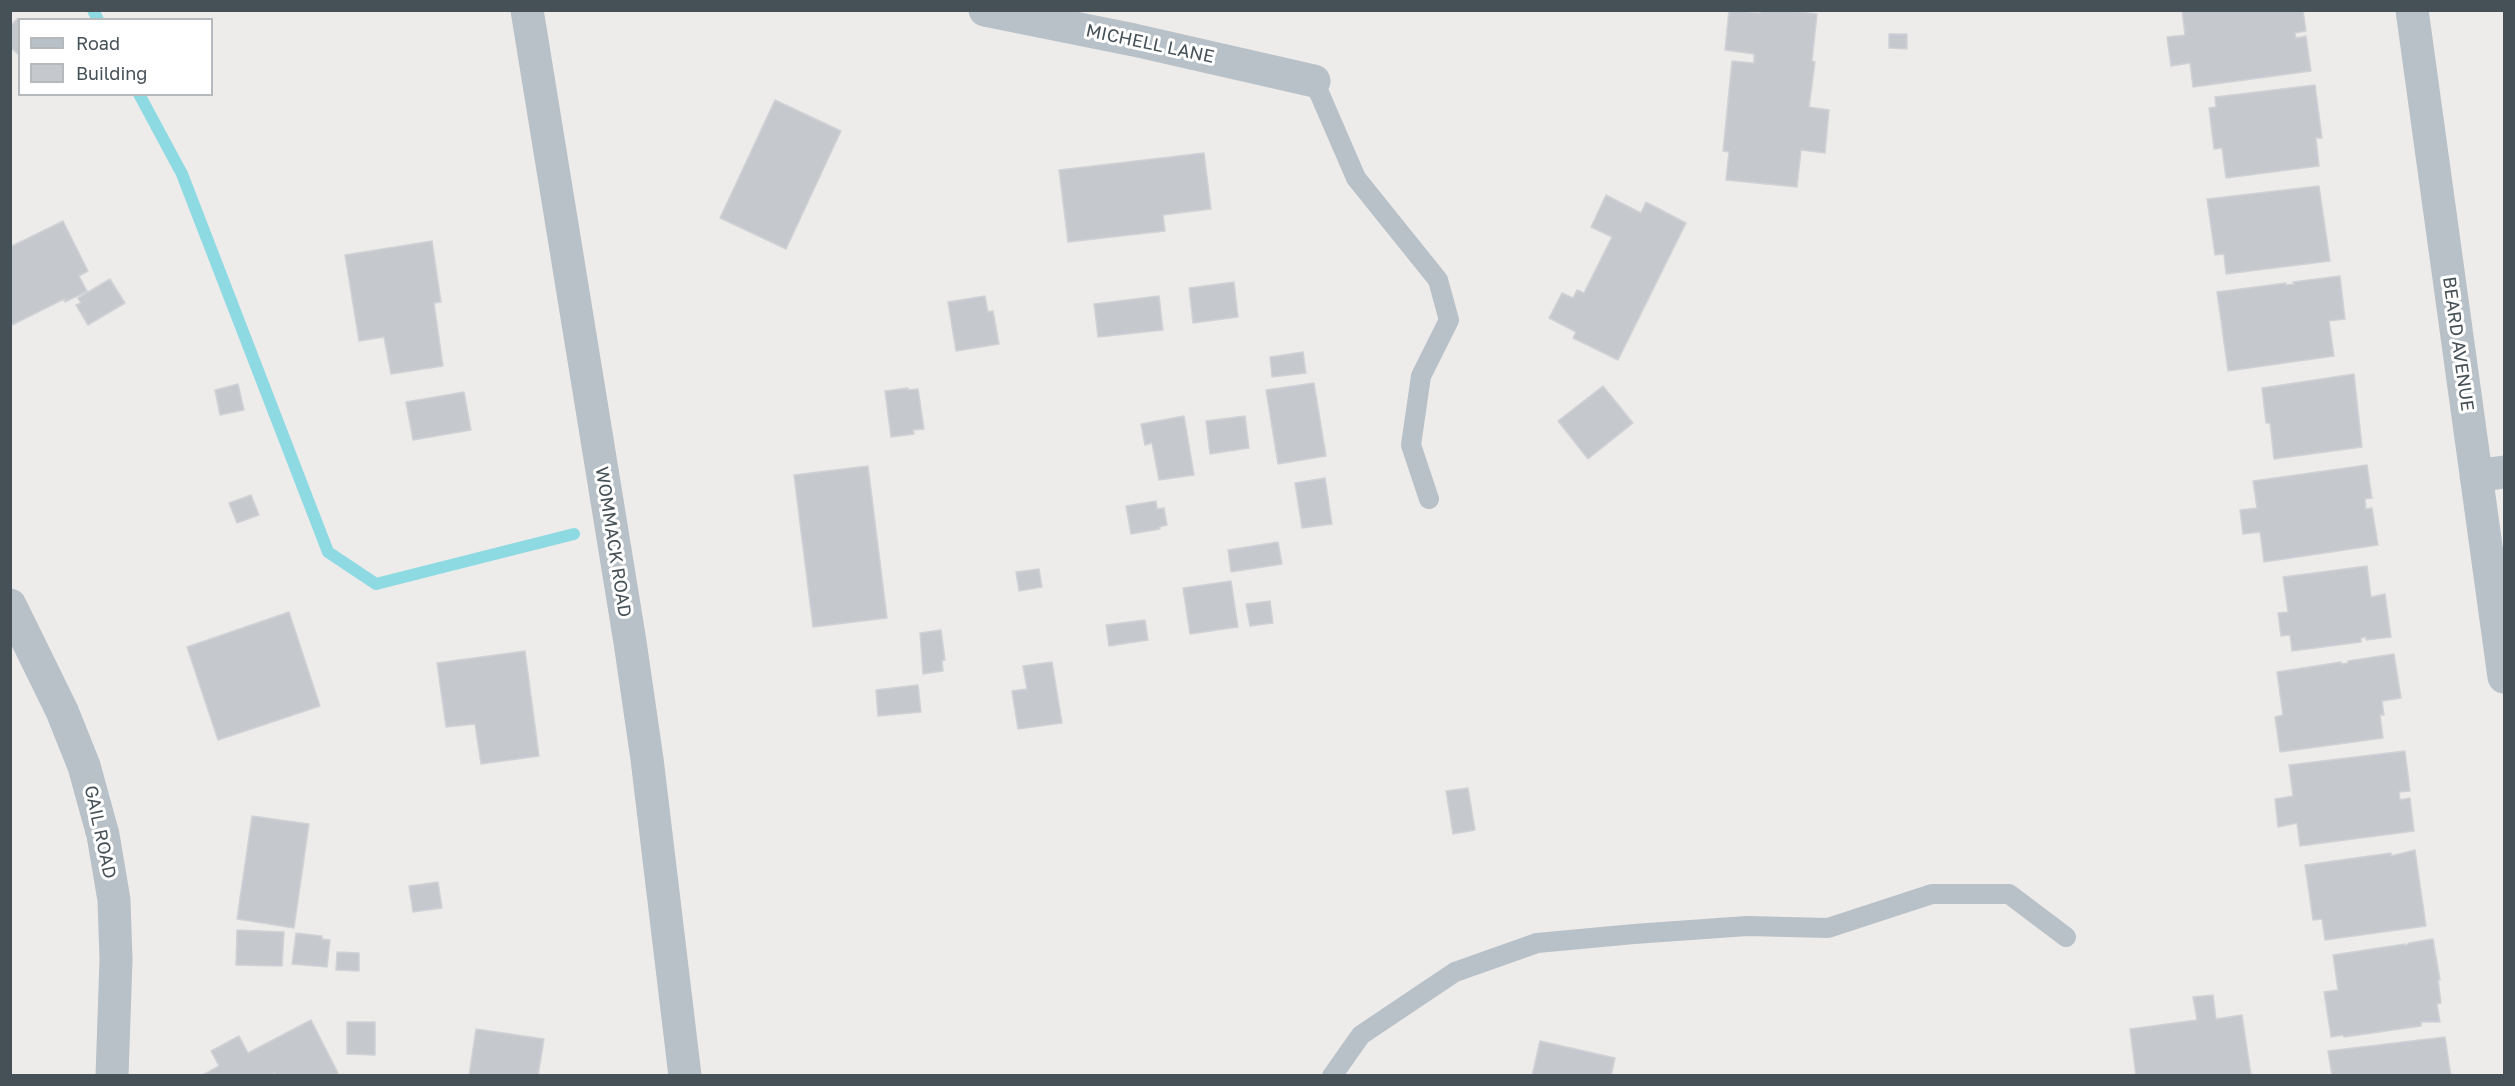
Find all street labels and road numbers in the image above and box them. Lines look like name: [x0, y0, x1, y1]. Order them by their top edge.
street label: MICHELL LANE: [1084, 20, 1216, 68]
street label: BEARD AVENUE: [2438, 275, 2478, 413]
street label: WOMMACK ROAD: [590, 465, 636, 619]
street label: GAIL ROAD: [80, 783, 120, 881]

